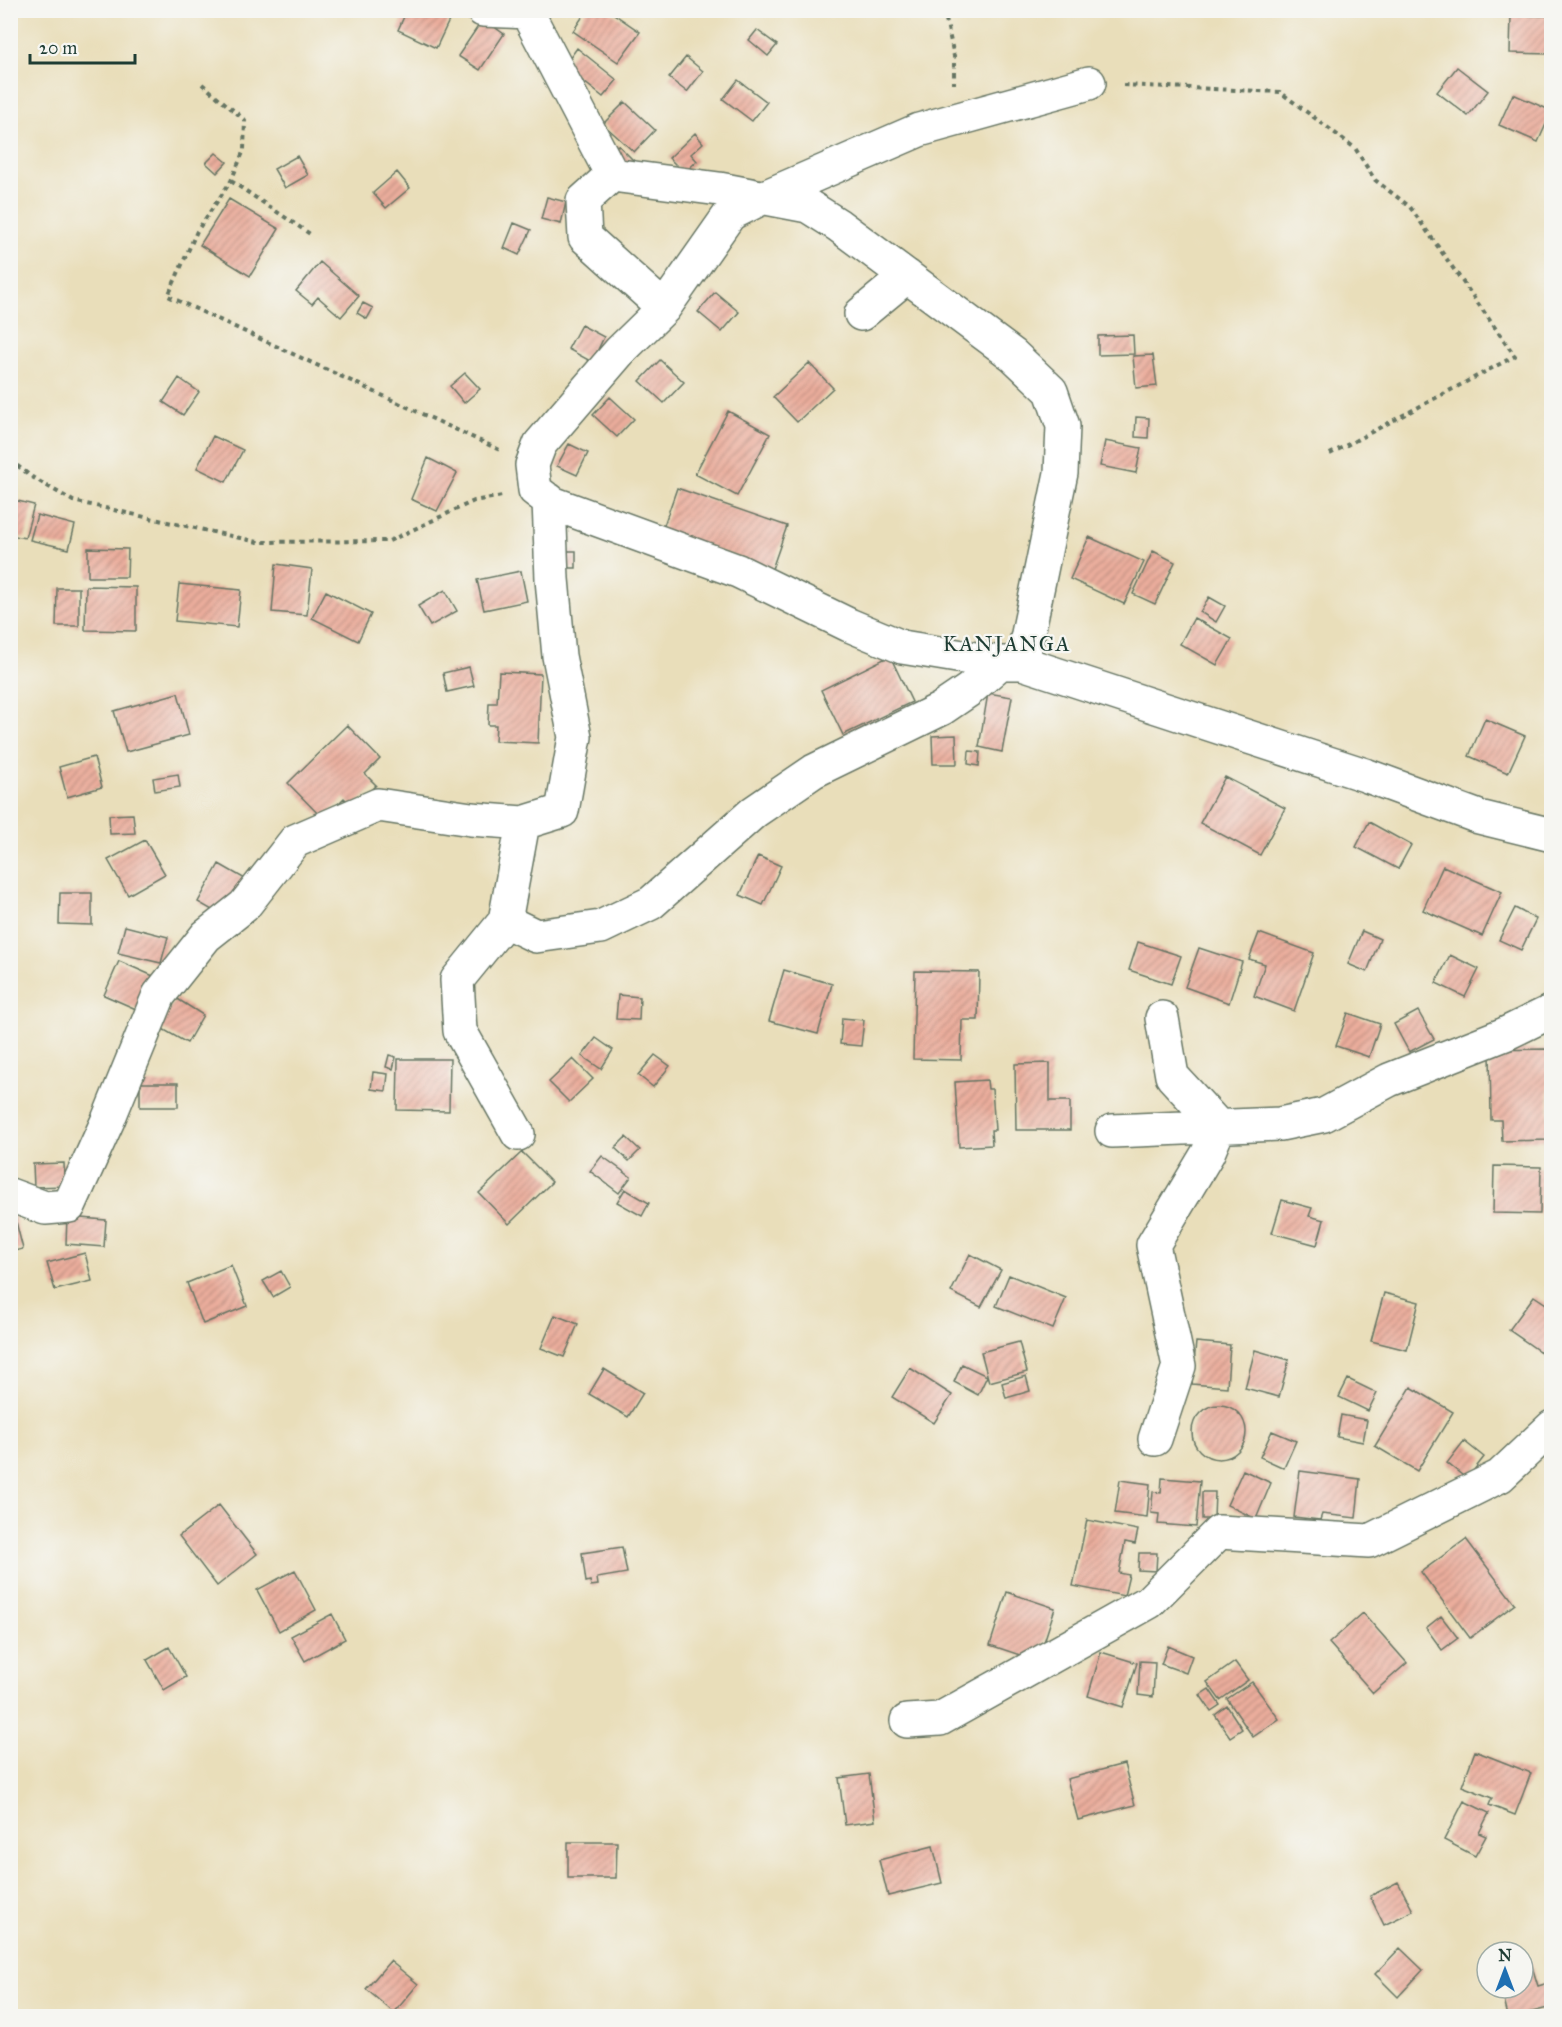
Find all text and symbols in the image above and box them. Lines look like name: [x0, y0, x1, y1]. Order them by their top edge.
scale bar: [30, 27, 135, 65]
text: 20 m: [39, 37, 77, 59]
district label: KANJANGA: [943, 631, 1071, 657]
north arrow: [1475, 1940, 1535, 2000]
text: N: [1498, 1946, 1512, 1965]

